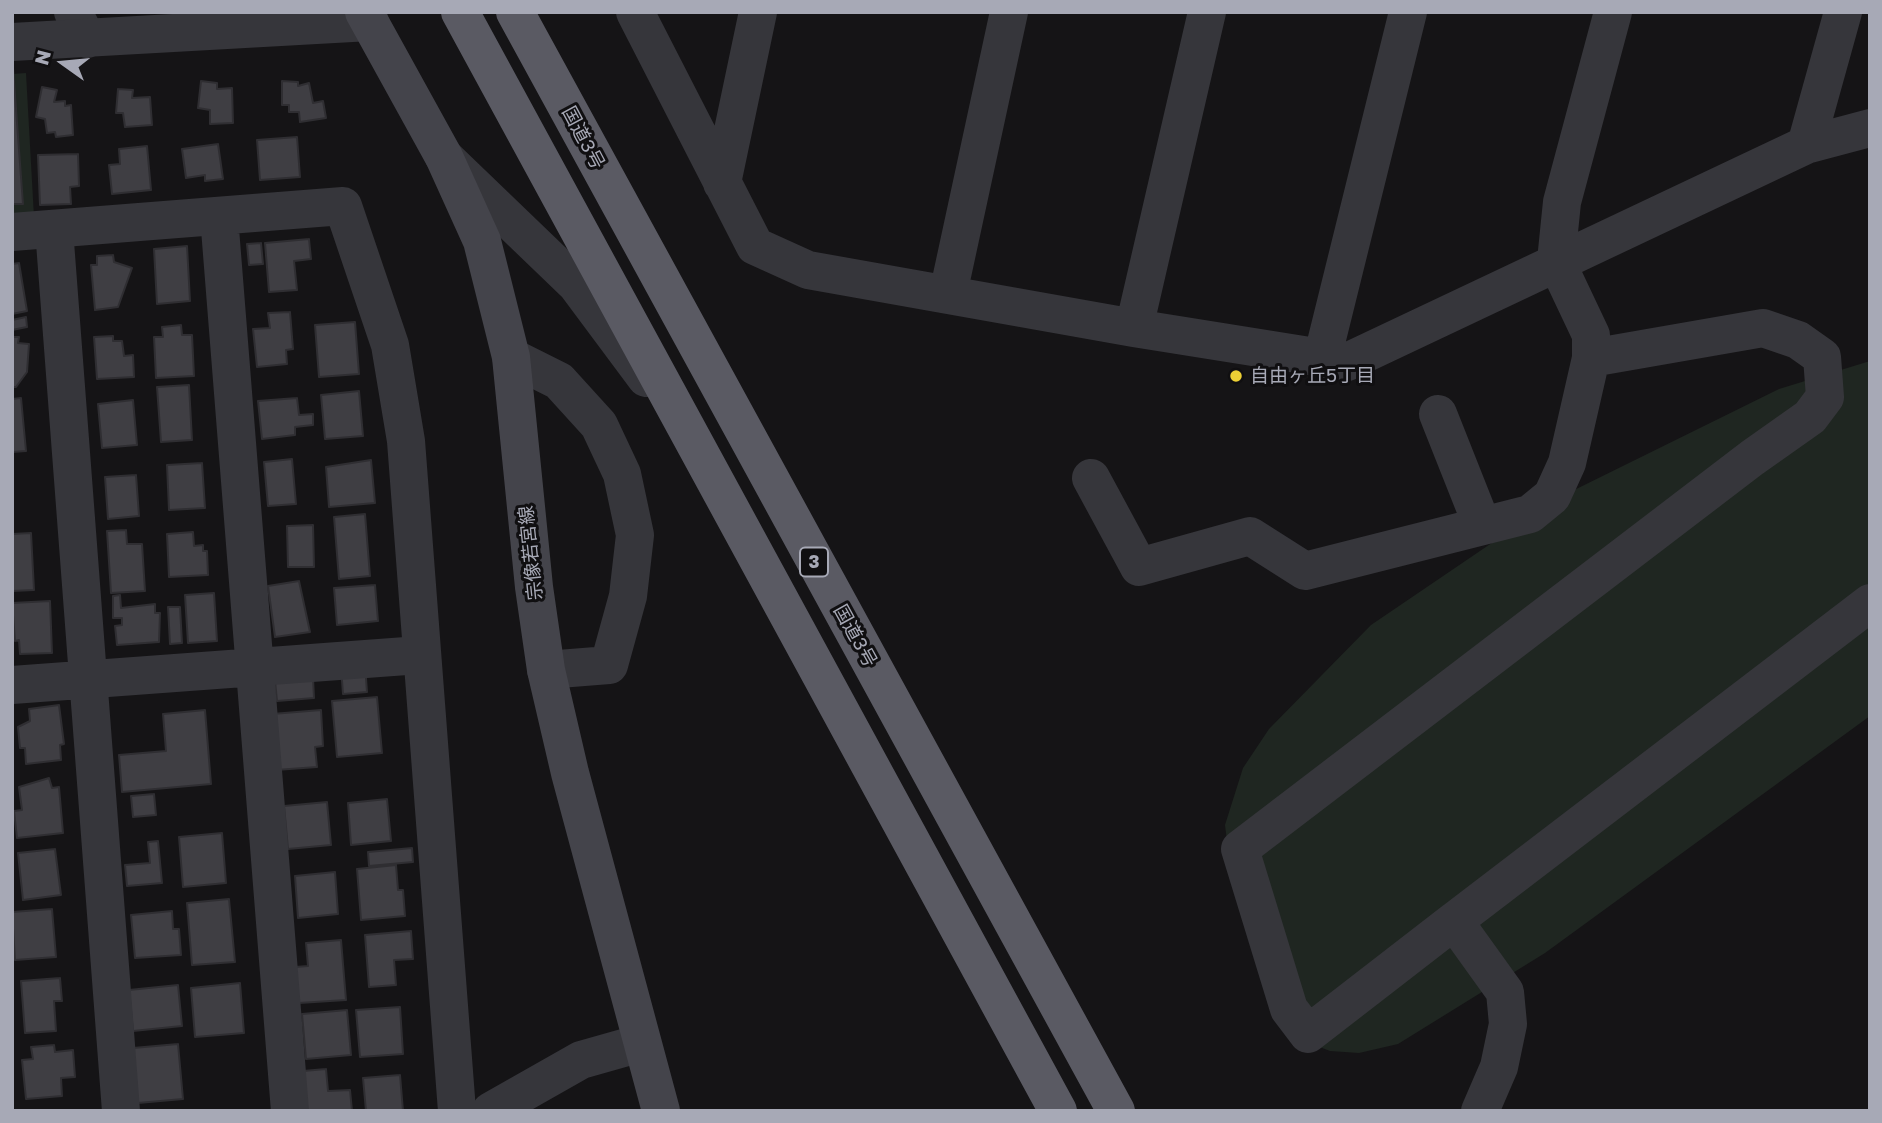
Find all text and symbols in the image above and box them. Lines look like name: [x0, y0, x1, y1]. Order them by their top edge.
north arrow: [28, 28, 98, 98]
text: N: [29, 47, 55, 67]
street label: 国道3号: [557, 103, 609, 173]
place label: 自由ヶ丘5丁目: [1250, 365, 1375, 387]
marker: 自由ヶ丘5丁目: [1228, 368, 1244, 384]
street label: 宗像若宮線: [515, 505, 547, 601]
road number: 3: [800, 548, 828, 576]
street label: 国道3号: [829, 601, 881, 671]

